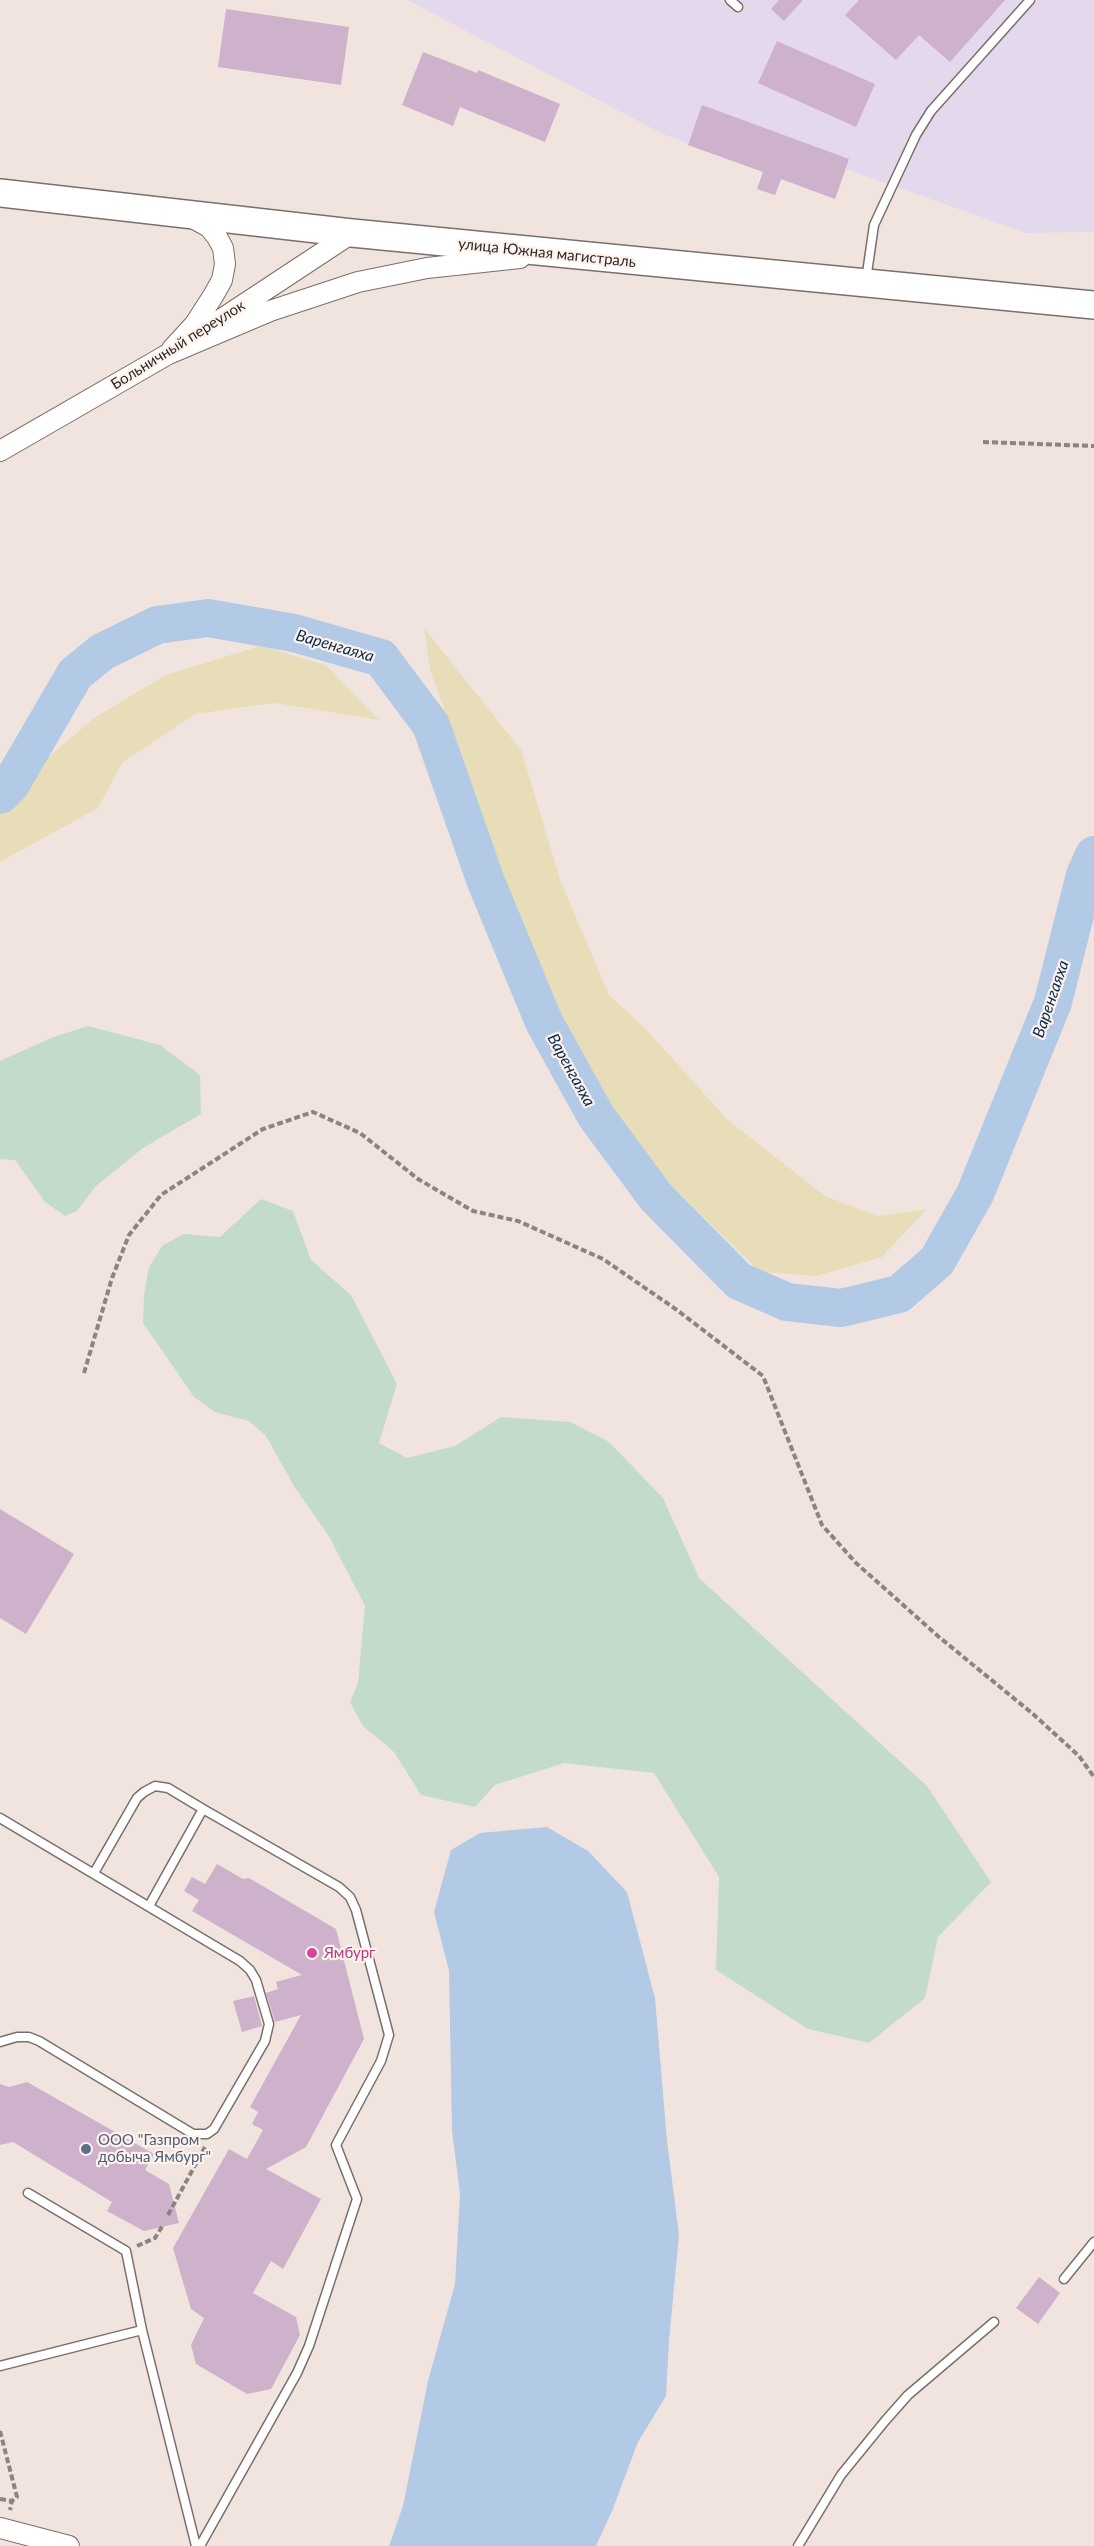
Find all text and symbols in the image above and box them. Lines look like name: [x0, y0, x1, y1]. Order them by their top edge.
street label: улица Южная магистраль: [457, 235, 637, 271]
street label: Больничный переулок: [108, 296, 248, 394]
water label: Варенгаяха: [294, 626, 376, 666]
water label: Варенгаяха: [1029, 958, 1073, 1040]
water label: Варенгаяха: [543, 1030, 599, 1110]
place label: Ямбург: [324, 1944, 375, 1962]
marker: Ямбург: [305, 1946, 319, 1960]
place label: ООО "Газпром добыча Ямбург": [98, 2131, 211, 2166]
marker: ООО "Газпром добыча Ямбург": [79, 2142, 93, 2156]

